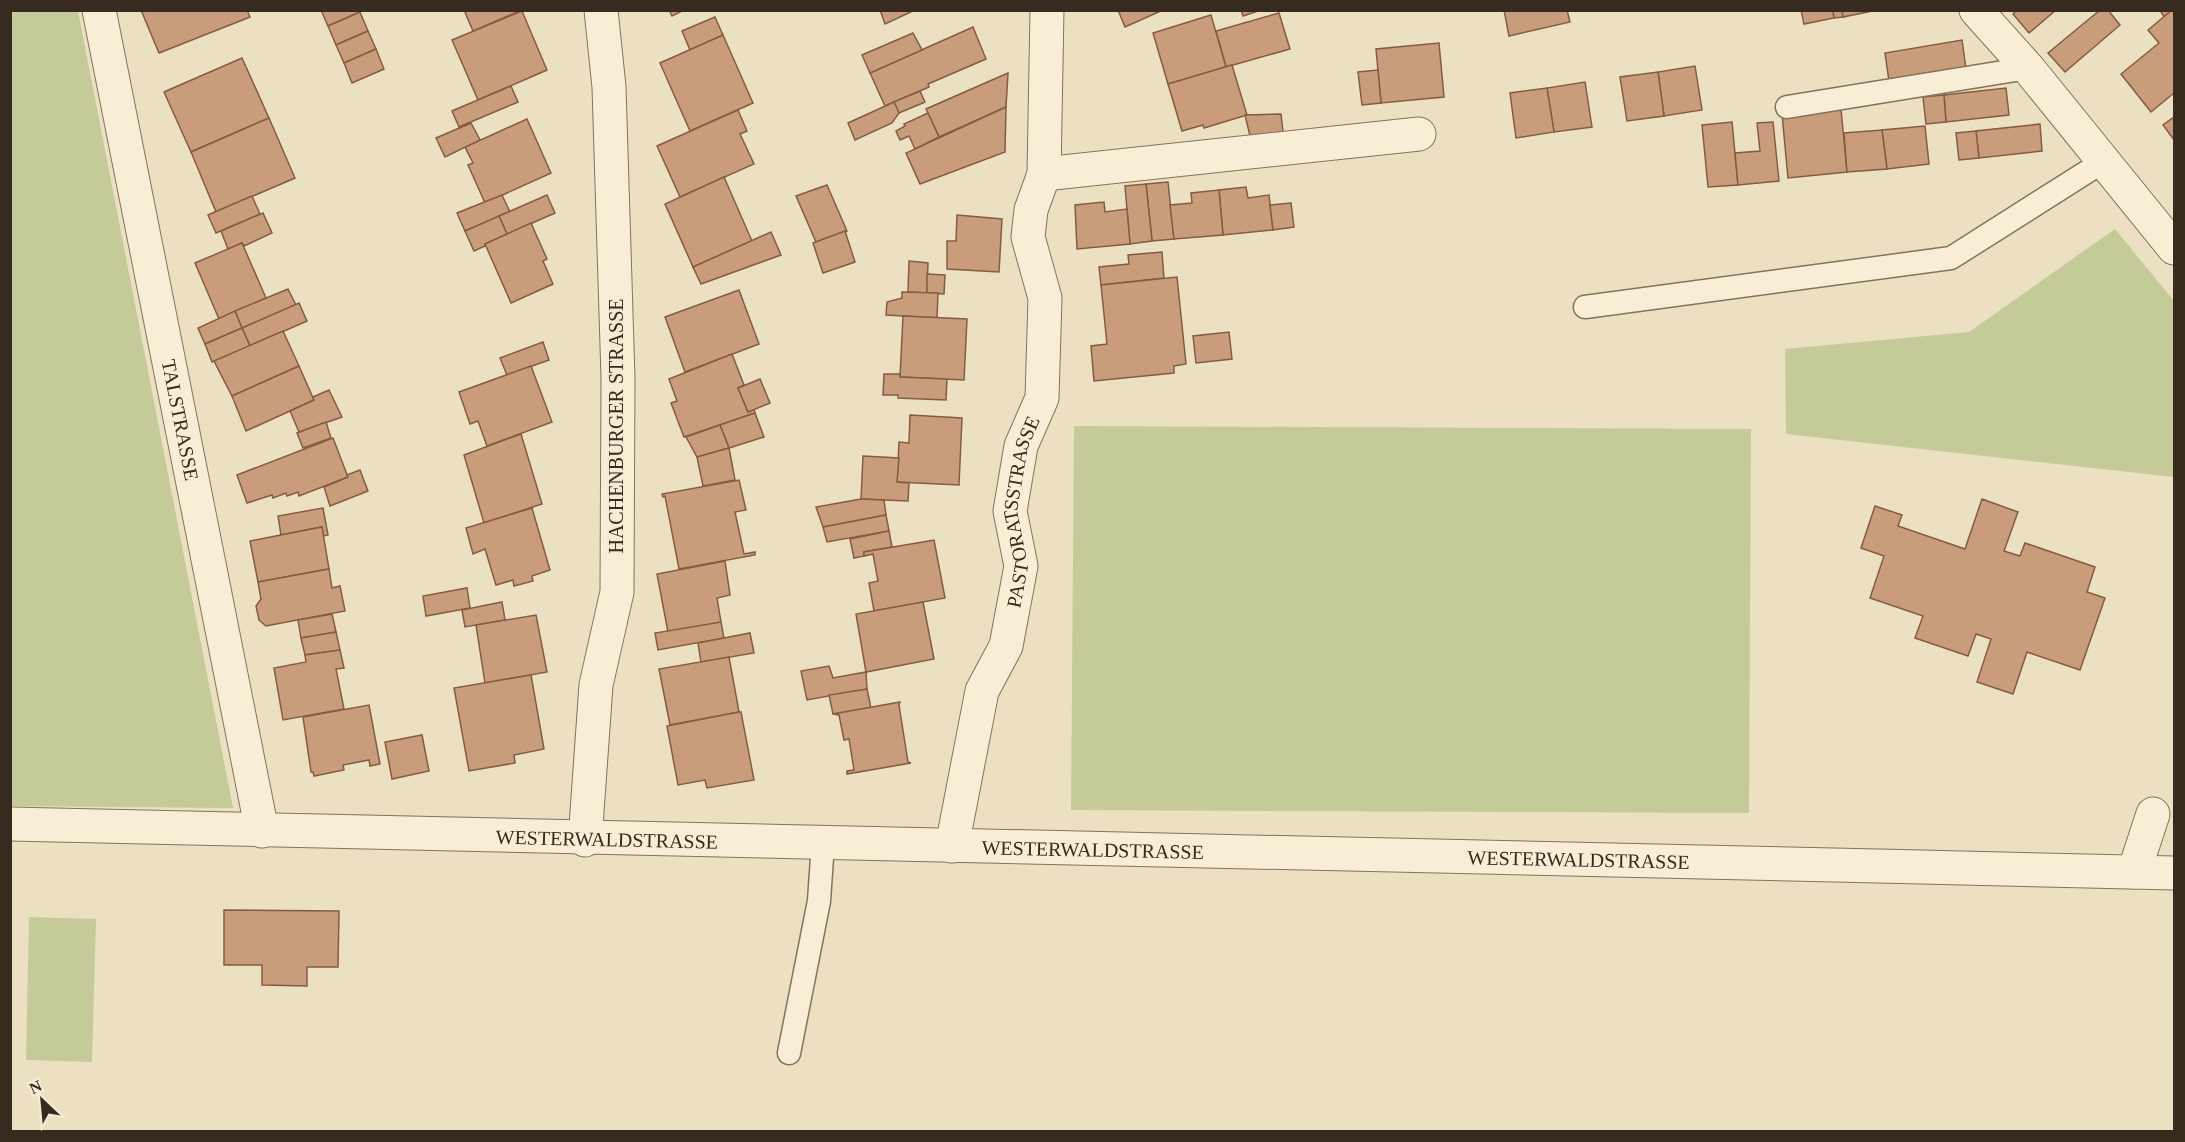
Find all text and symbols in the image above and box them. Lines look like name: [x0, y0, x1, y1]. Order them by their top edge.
street label: HACHENBURGER STRASSE: [605, 298, 627, 554]
street label: TALSTRASSE: [158, 358, 203, 482]
street label: PASTORATSSTRASSE: [999, 413, 1044, 609]
street label: WESTERWALDSTRASSE: [495, 826, 718, 853]
street label: WESTERWALDSTRASSE: [981, 836, 1204, 863]
street label: WESTERWALDSTRASSE: [1467, 846, 1690, 873]
north arrow: [12, 1070, 72, 1130]
text: N: [27, 1077, 45, 1097]

